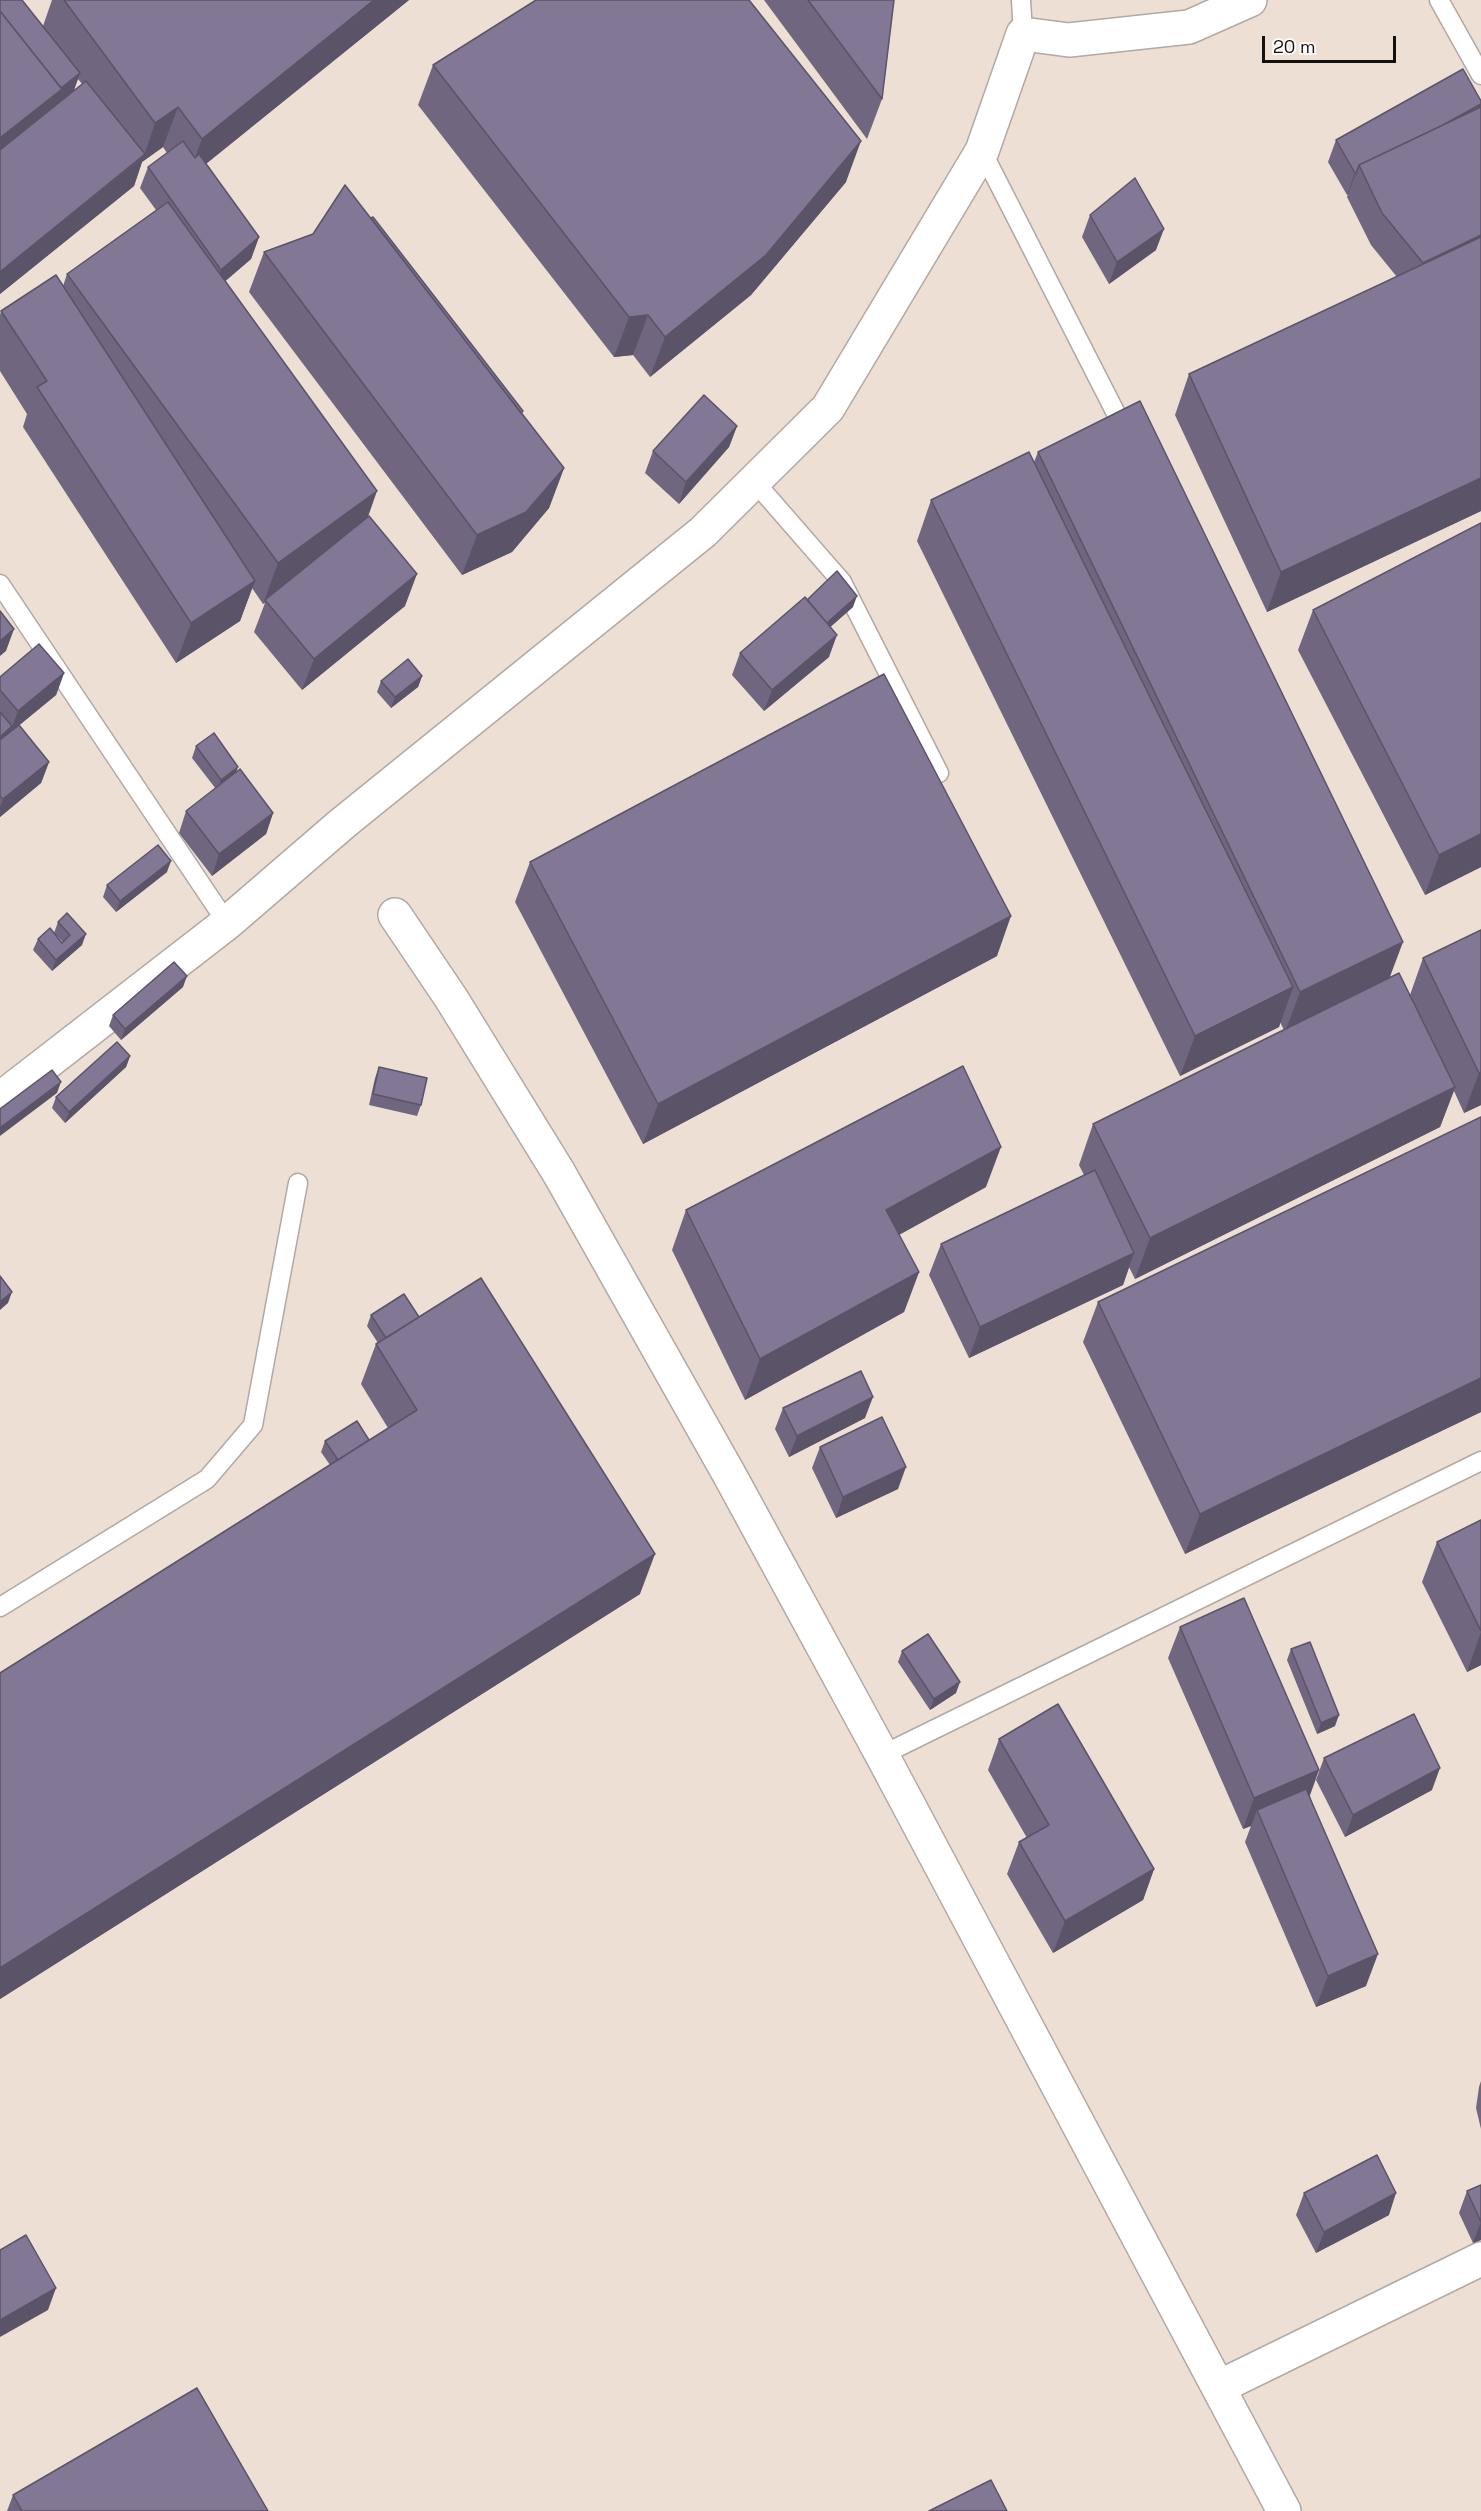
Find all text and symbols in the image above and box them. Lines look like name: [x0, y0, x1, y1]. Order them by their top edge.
scale bar: [1265, 24, 1398, 62]
text: 20 m: [1273, 35, 1316, 58]

